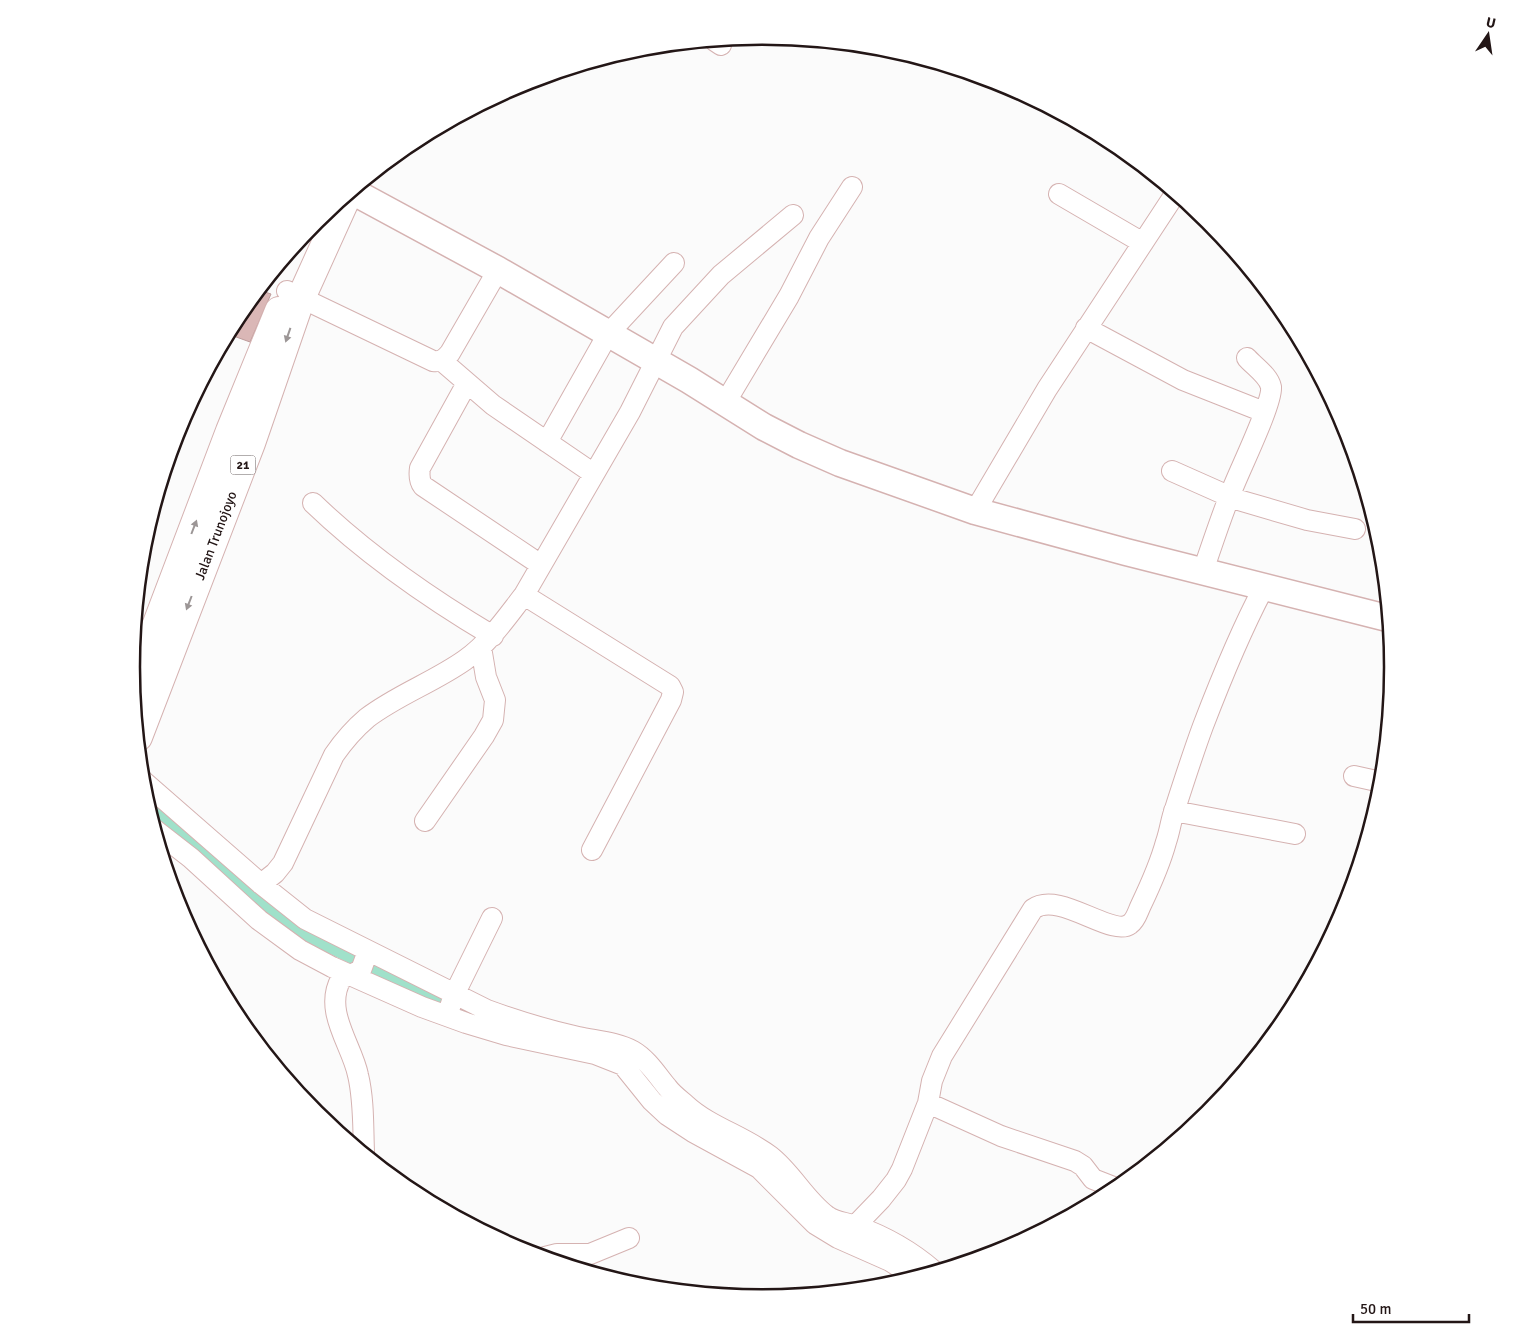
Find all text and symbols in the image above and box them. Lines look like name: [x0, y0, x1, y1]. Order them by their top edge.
north arrow: [1463, 10, 1513, 60]
text: U: [1484, 13, 1497, 32]
one-way arrow: [284, 328, 292, 343]
road number: 21: [230, 456, 256, 474]
street label: Jalan Trunojoyo: [191, 489, 240, 582]
one-way arrow: [190, 520, 198, 534]
one-way arrow: [185, 596, 193, 610]
scale bar: [1353, 1292, 1469, 1324]
text: 50 m: [1360, 1300, 1391, 1318]

